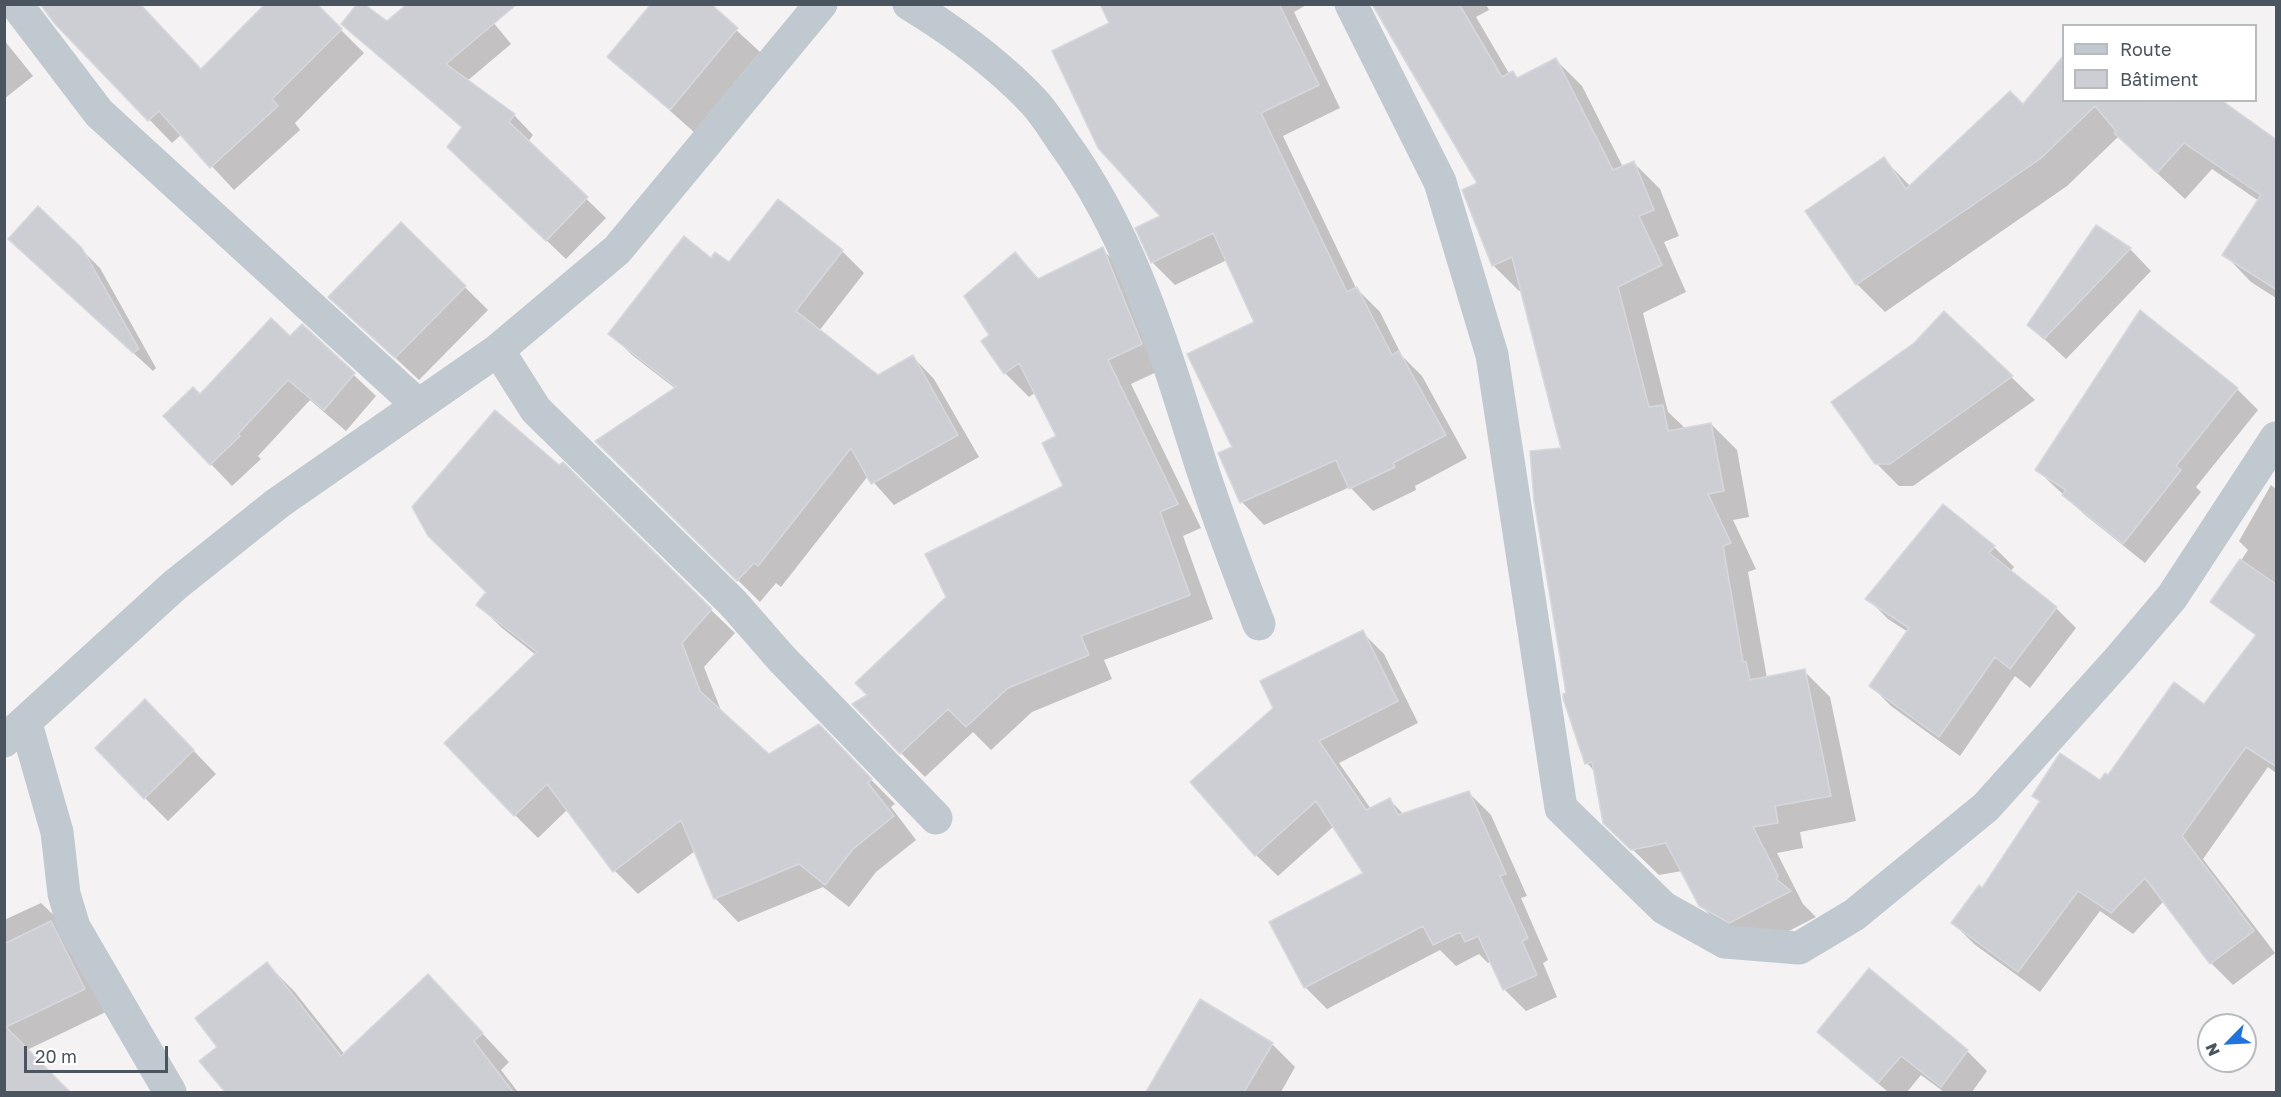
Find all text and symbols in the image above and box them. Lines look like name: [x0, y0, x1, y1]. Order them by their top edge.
legend: [2062, 24, 2257, 102]
text: Route: [2120, 38, 2171, 60]
text: Bâtiment: [2120, 68, 2199, 90]
north arrow: [2197, 1013, 2257, 1073]
scale bar: [27, 1034, 171, 1072]
text: N: [2201, 1040, 2224, 1059]
text: 20 m: [35, 1045, 77, 1067]

